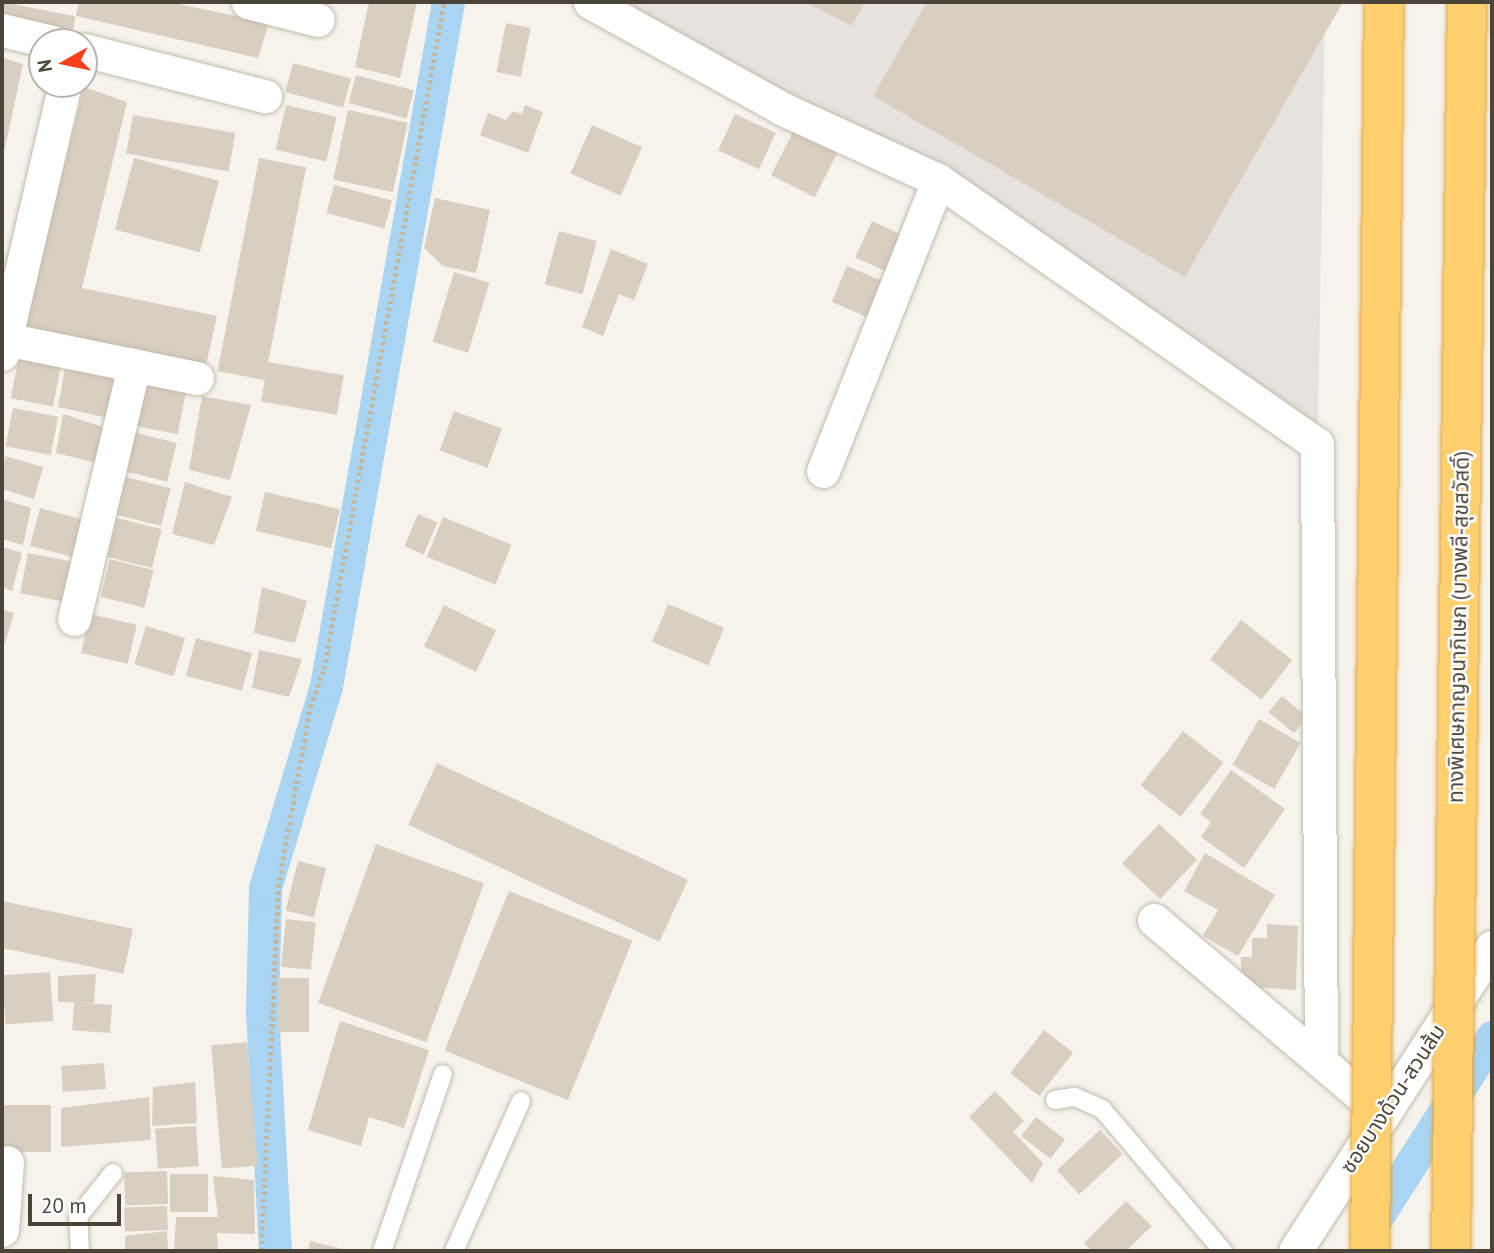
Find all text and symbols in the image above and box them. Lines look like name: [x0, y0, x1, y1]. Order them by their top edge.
north arrow: [28, 28, 98, 98]
text: N: [31, 58, 57, 74]
street label: ทางพิเศษกาญจนาภิเษก (บางพลี-สุขสวัสดิ์): [1443, 451, 1475, 803]
street label: ซอยบางด้วน-สวนส้ม: [1335, 1020, 1451, 1178]
scale bar: [32, 1180, 124, 1224]
text: 20 m: [41, 1192, 87, 1219]

